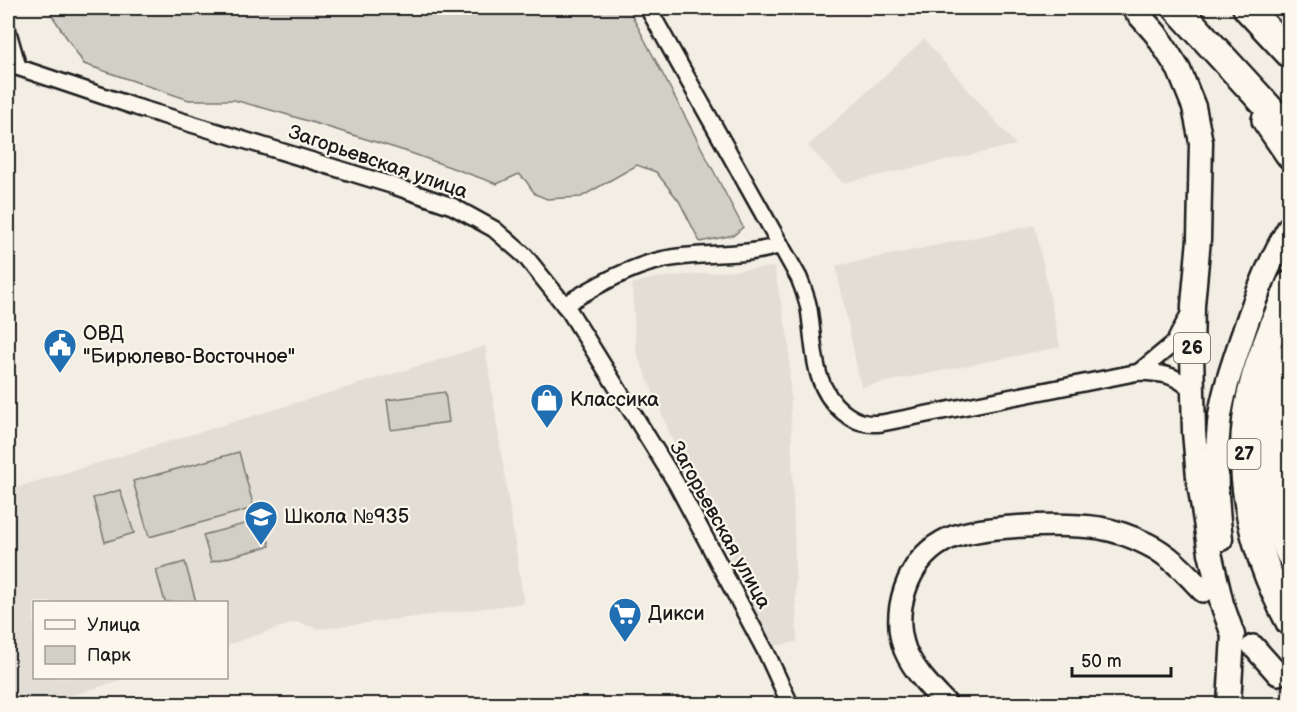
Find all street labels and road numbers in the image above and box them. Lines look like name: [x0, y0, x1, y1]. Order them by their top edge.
street label: Загорьевская улица: [285, 120, 471, 204]
road number: 26: [1174, 333, 1210, 363]
street label: Загорьевская улица: [664, 437, 776, 613]
road number: 27: [1228, 439, 1260, 469]

